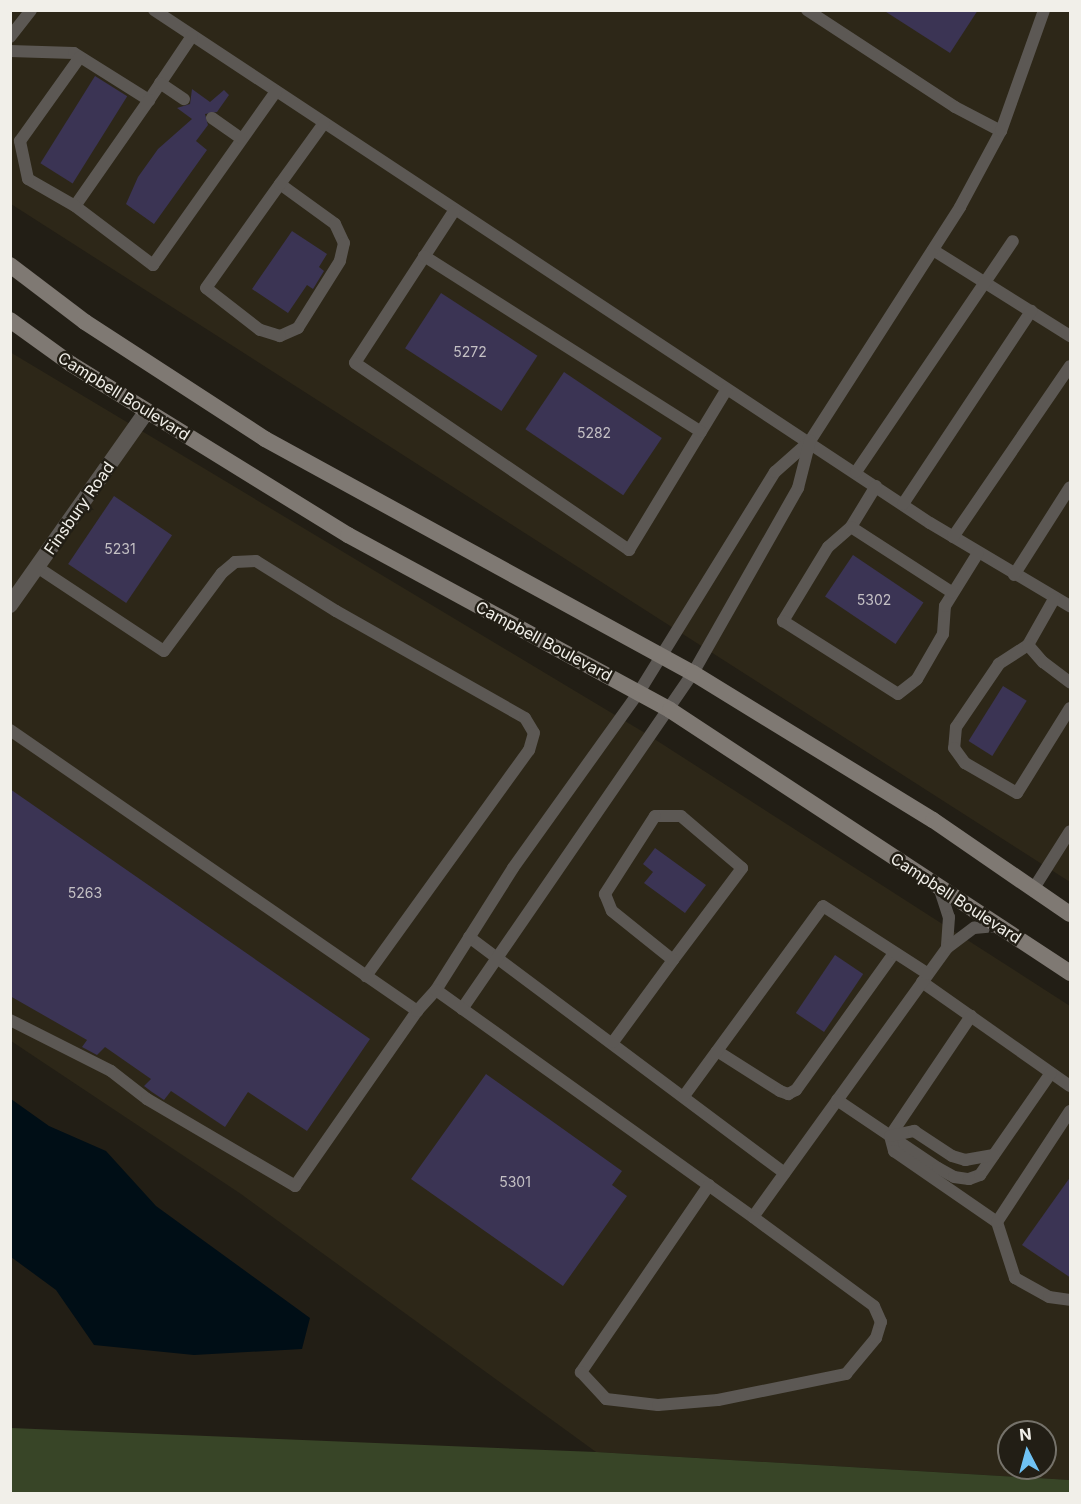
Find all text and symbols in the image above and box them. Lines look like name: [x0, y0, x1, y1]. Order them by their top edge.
house number: 5272: [453, 344, 487, 360]
street label: Campbell Boulevard: [55, 348, 193, 444]
house number: 5282: [577, 425, 611, 441]
street label: Finsbury Road: [40, 458, 118, 558]
house number: 5231: [104, 541, 136, 557]
house number: 5302: [857, 592, 891, 608]
street label: Campbell Boulevard: [473, 597, 615, 685]
street label: Campbell Boulevard: [887, 849, 1025, 947]
house number: 5263: [68, 885, 102, 901]
house number: 5301: [499, 1174, 531, 1190]
north arrow: [997, 1420, 1057, 1480]
text: N: [1018, 1424, 1032, 1445]

